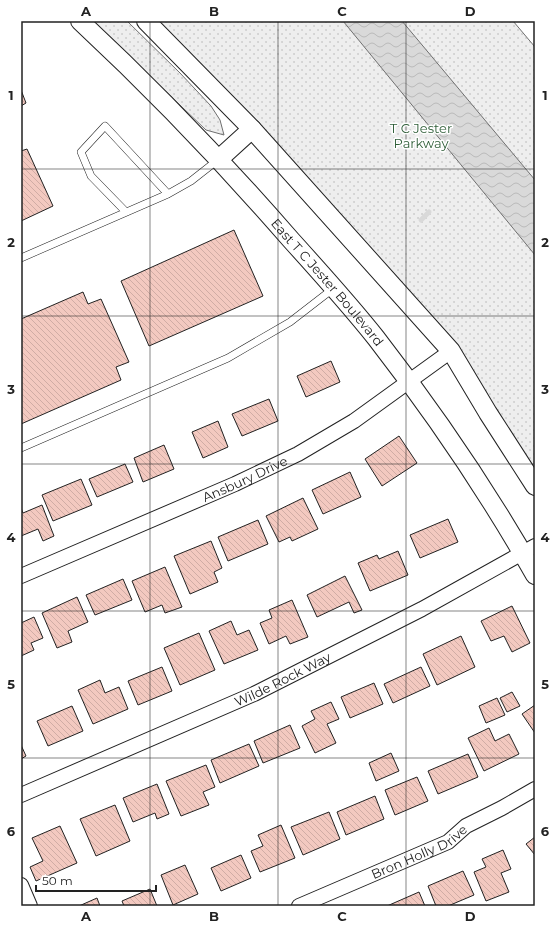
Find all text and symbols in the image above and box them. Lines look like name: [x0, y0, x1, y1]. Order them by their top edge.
text: A: [80, 3, 92, 19]
text: B: [209, 3, 219, 19]
text: C: [337, 3, 347, 19]
text: D: [465, 3, 476, 19]
text: 1: [8, 87, 14, 103]
text: 1: [542, 87, 548, 103]
park label: T C Jester Parkway: [390, 120, 452, 151]
street label: East T C Jester Boulevard: [268, 215, 387, 349]
text: 2: [7, 234, 15, 250]
text: 2: [541, 234, 549, 250]
text: 3: [6, 381, 15, 397]
text: 3: [540, 381, 549, 397]
street label: Ansbury Drive: [200, 452, 290, 505]
text: 4: [7, 529, 16, 545]
text: 4: [541, 529, 550, 545]
street label: Wilde Rock Way: [232, 648, 334, 710]
text: 5: [7, 676, 15, 692]
text: 5: [541, 676, 549, 692]
street label: Bron Holly Drive: [369, 821, 470, 882]
text: 6: [7, 823, 16, 839]
text: 6: [541, 823, 550, 839]
scale bar: [36, 867, 156, 893]
text: 50 m: [42, 873, 73, 888]
text: A: [80, 908, 92, 924]
text: B: [209, 908, 219, 924]
text: C: [337, 908, 347, 924]
text: D: [465, 908, 476, 924]

